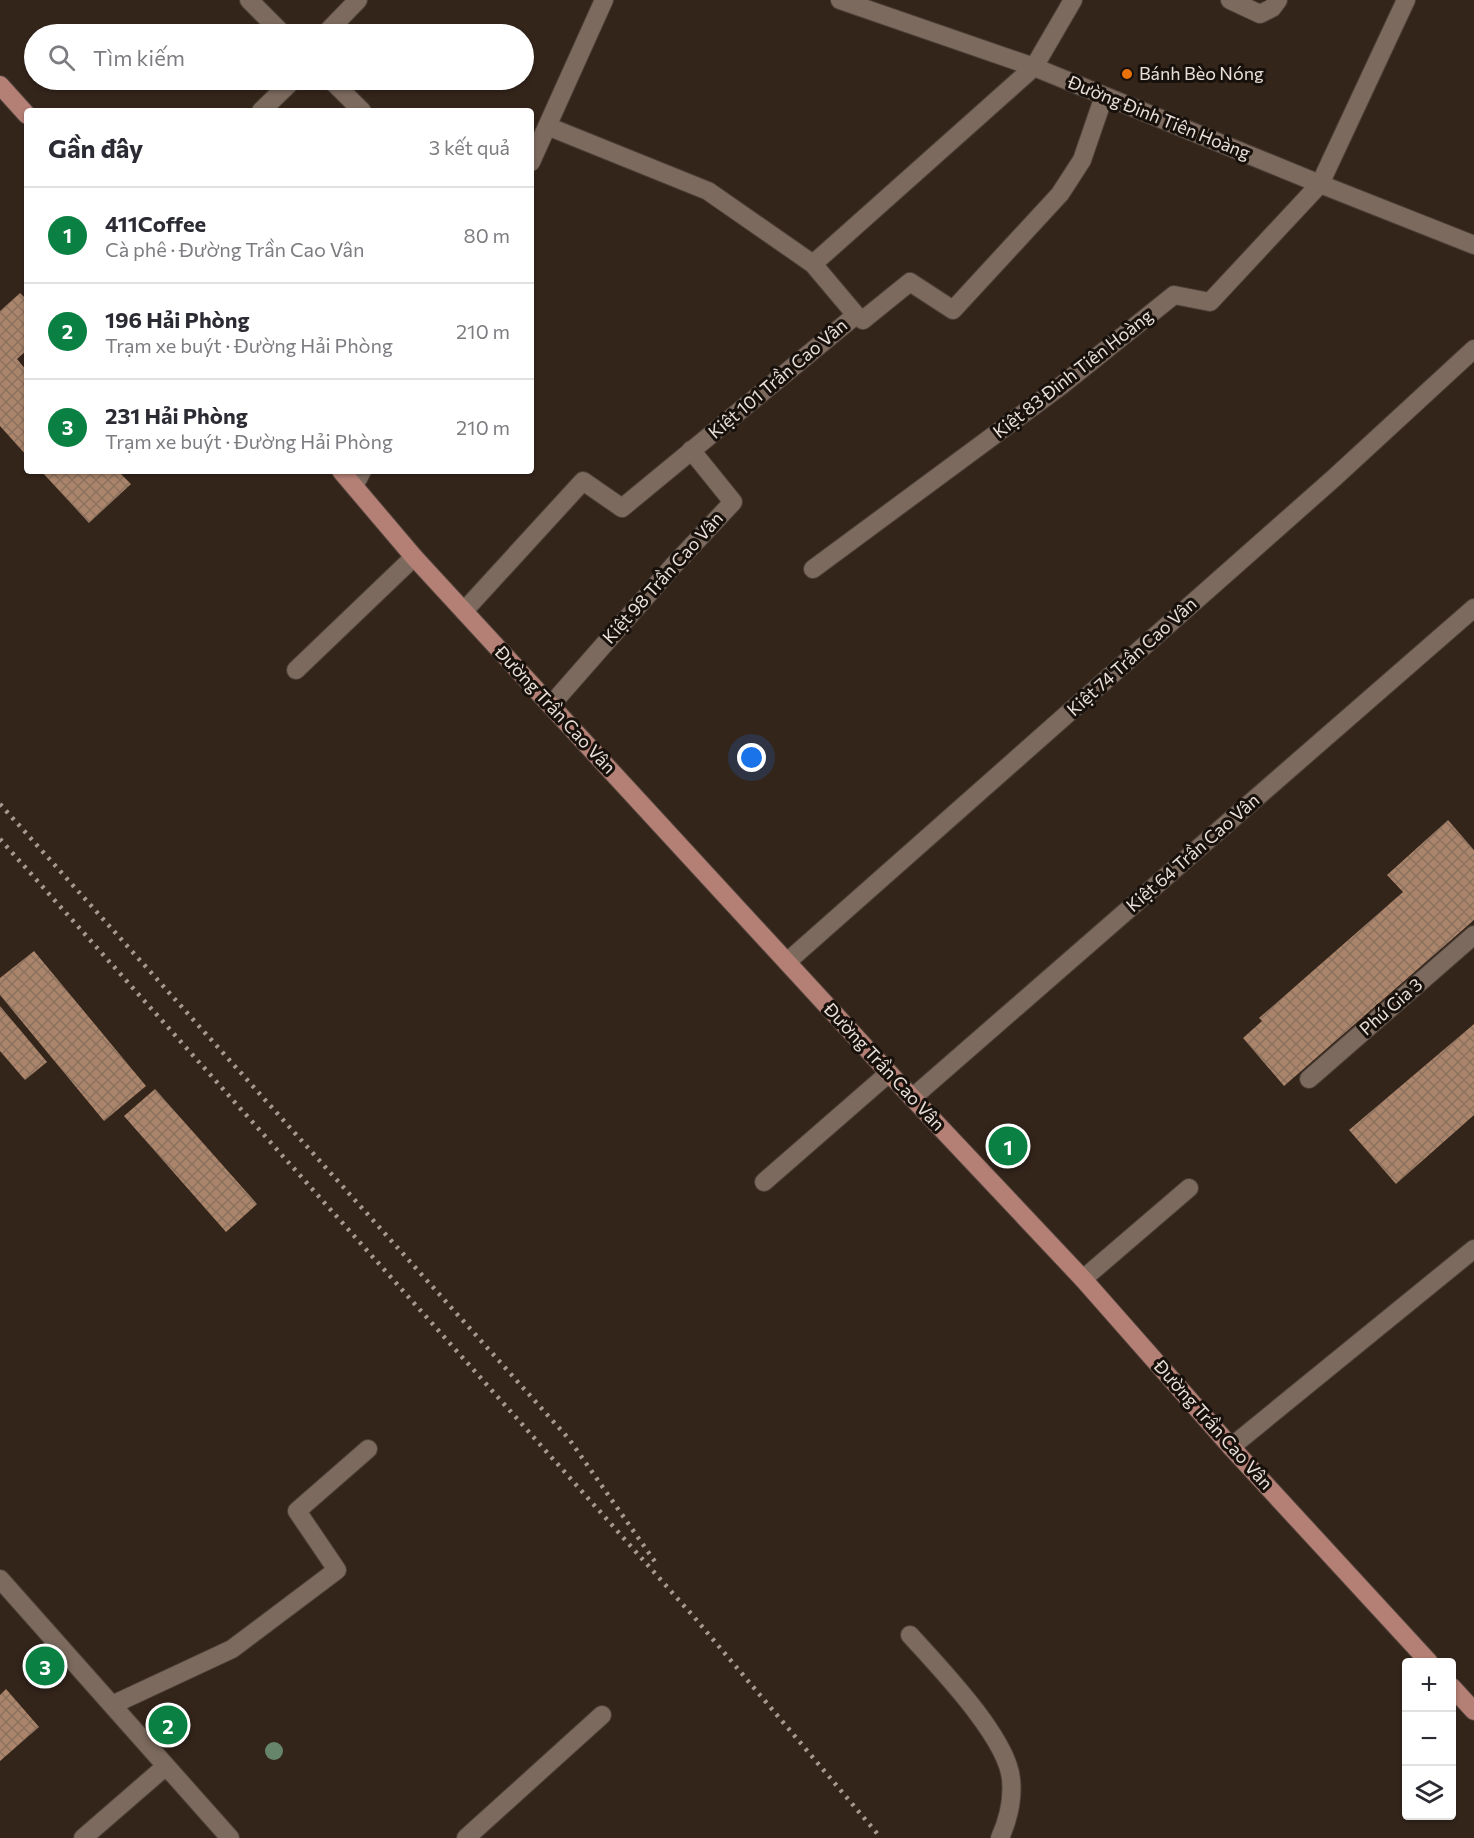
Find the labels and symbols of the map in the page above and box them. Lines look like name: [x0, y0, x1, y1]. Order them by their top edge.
place label: Bánh Bèo Nóng: [1139, 62, 1264, 84]
marker: Bánh Bèo Nóng: [1120, 67, 1134, 81]
street label: Đường Đinh Tiên Hoàng: [1064, 70, 1254, 164]
street label: Kiệt 83 Đinh Tiên Hoàng: [988, 304, 1157, 442]
street label: Kiệt 101 Trần Cao Vân: [703, 314, 851, 443]
street label: Kiệt 98 Trần Cao Vân: [597, 507, 727, 648]
street label: Kiệt 74 Trần Cao Vân: [1062, 592, 1201, 720]
street label: Đường Trần Cao Vân: [490, 640, 621, 778]
your location: [737, 743, 766, 772]
street label: Kiệt 64 Trần Cao Vân: [1121, 788, 1263, 916]
street label: Phú Gia 3: [1354, 973, 1426, 1039]
street label: Đường Trần Cao Vân: [819, 997, 950, 1135]
pin: 1: [988, 1124, 1028, 1168]
street label: Đường Trần Cao Vân: [1149, 1354, 1278, 1494]
pin: 3: [26, 1644, 64, 1688]
pin: 2: [148, 1702, 188, 1748]

